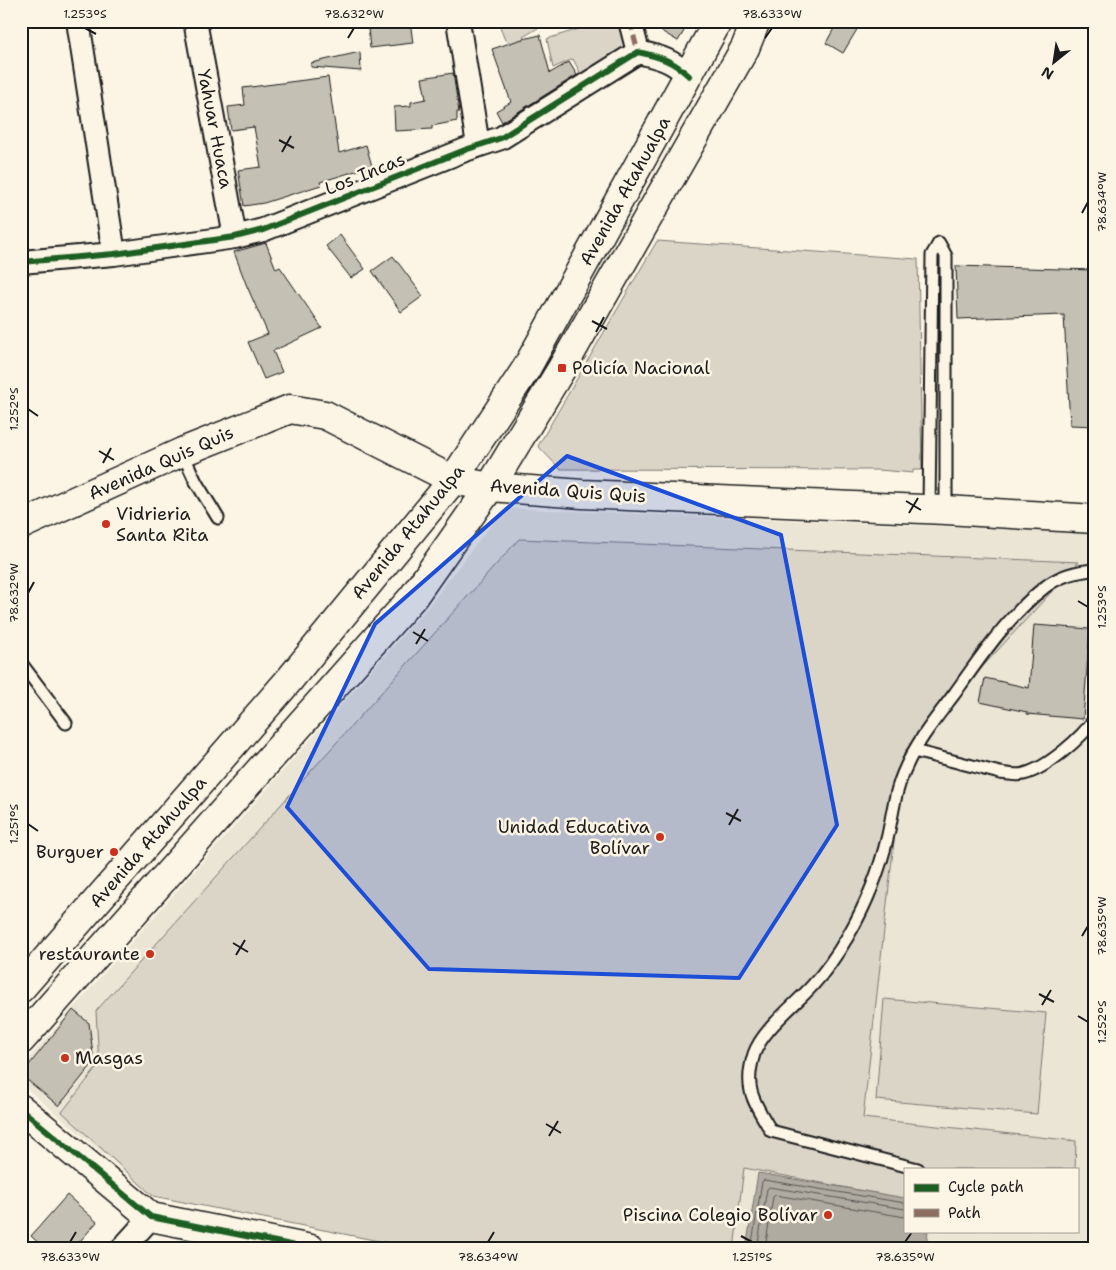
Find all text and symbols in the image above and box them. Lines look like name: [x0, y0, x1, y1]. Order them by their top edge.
text: 1.253°S: [63, 6, 107, 22]
text: 78.632°W: [324, 6, 384, 22]
text: 78.633°W: [742, 6, 802, 22]
north arrow: [1028, 38, 1078, 88]
text: N: [1038, 63, 1057, 84]
street label: Yahuar Huaca: [192, 67, 238, 191]
street label: Avenida Atahualpa: [574, 112, 676, 270]
street label: Los Incas: [321, 147, 409, 201]
text: 78.634°W: [1094, 172, 1110, 232]
place label: Policía Nacional: [572, 356, 711, 380]
marker: Policía Nacional: [556, 362, 568, 374]
text: 1.252°S: [6, 387, 22, 431]
street label: Avenida Quis Quis: [85, 420, 237, 506]
street label: Avenida Atahualpa: [346, 459, 470, 605]
street label: Avenida Quis Quis: [489, 474, 647, 508]
place label: Vidrieria Santa Rita: [116, 502, 208, 547]
marker: Vidrieria Santa Rita: [100, 518, 112, 530]
text: 78.632°W: [6, 563, 22, 623]
text: 1.253°S: [1094, 585, 1110, 629]
street label: Avenida Atahualpa: [84, 771, 212, 913]
text: 1.251°S: [6, 804, 22, 844]
place label: Unidad Educativa Bolívar: [498, 815, 650, 860]
marker: Unidad Educativa Bolívar: [654, 831, 666, 843]
place label: Burguer: [36, 840, 104, 864]
marker: Burguer: [108, 846, 120, 858]
text: 78.635°W: [1094, 896, 1110, 956]
place label: restaurante: [38, 942, 140, 966]
marker: restaurante: [144, 948, 156, 960]
text: 1.252°S: [1094, 1000, 1110, 1044]
place label: Masgas: [75, 1046, 143, 1070]
marker: Masgas: [59, 1052, 71, 1064]
legend: [904, 1168, 1078, 1232]
text: Cycle path: [948, 1177, 1024, 1197]
place label: Piscina Colegio Bolívar: [623, 1203, 818, 1227]
text: Path: [948, 1203, 981, 1223]
marker: Piscina Colegio Bolívar: [822, 1209, 834, 1221]
text: 78.633°W: [40, 1249, 100, 1265]
text: 78.634°W: [458, 1249, 518, 1265]
text: 1.251°S: [732, 1249, 772, 1265]
text: 78.635°W: [875, 1249, 935, 1265]

